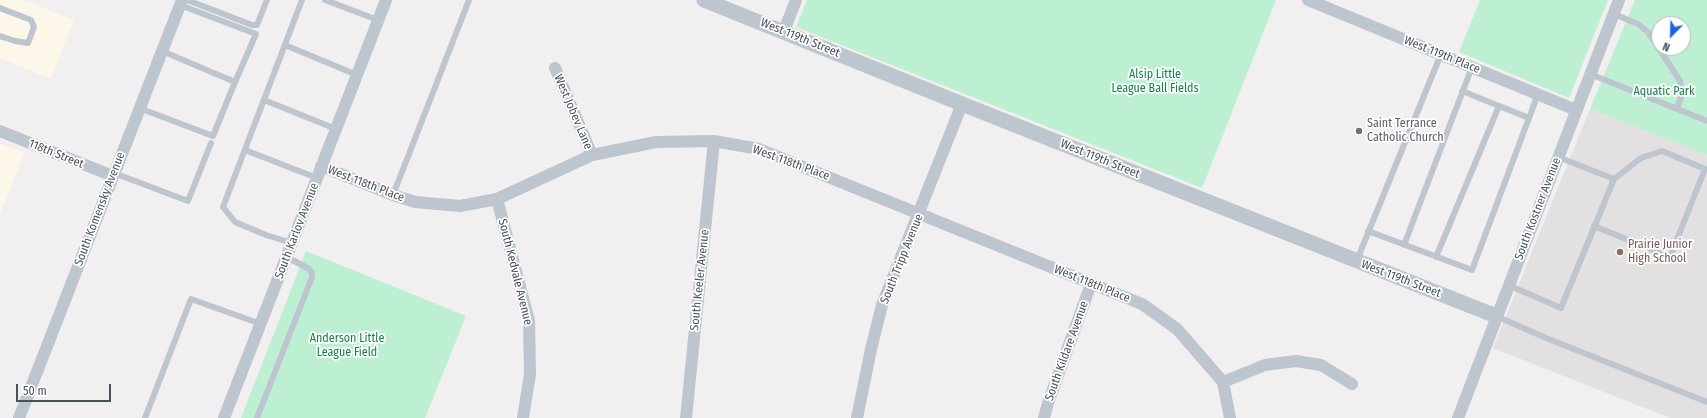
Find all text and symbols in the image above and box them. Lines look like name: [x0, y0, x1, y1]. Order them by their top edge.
street label: West 119th Street: [758, 16, 842, 60]
north arrow: [1651, 16, 1691, 56]
street label: West 119th Place: [1402, 33, 1482, 77]
text: N: [1661, 39, 1672, 54]
park label: Alsip Little League Ball Fields: [1111, 68, 1199, 96]
street label: West Jobev Lane: [551, 72, 595, 152]
park label: Aquatic Park: [1633, 85, 1695, 99]
place label: Saint Terrance Catholic Church: [1367, 117, 1443, 145]
marker: Saint Terrance Catholic Church: [1354, 126, 1364, 136]
street label: 118th Street: [27, 137, 85, 171]
street label: West 119th Street: [1058, 137, 1142, 181]
street label: West 118th Place: [751, 142, 831, 184]
street label: South Komensky Avenue: [72, 150, 128, 268]
street label: South Kostner Avenue: [1512, 156, 1564, 262]
street label: West 118th Place: [326, 163, 406, 205]
street label: South Karlov Avenue: [272, 181, 322, 281]
street label: South Tripp Avenue: [877, 212, 927, 306]
street label: South Kedvale Avenue: [495, 217, 535, 327]
street label: South Keeler Avenue: [688, 229, 712, 331]
place label: Prairie Junior High School: [1628, 238, 1692, 266]
marker: Prairie Junior High School: [1615, 247, 1625, 257]
street label: West 119th Street: [1359, 257, 1443, 301]
street label: West 118th Place: [1052, 262, 1132, 306]
street label: South Kildare Avenue: [1042, 299, 1092, 403]
park label: Anderson Little League Field: [310, 332, 384, 360]
scale bar: [18, 376, 113, 402]
text: 50 m: [23, 384, 47, 398]

